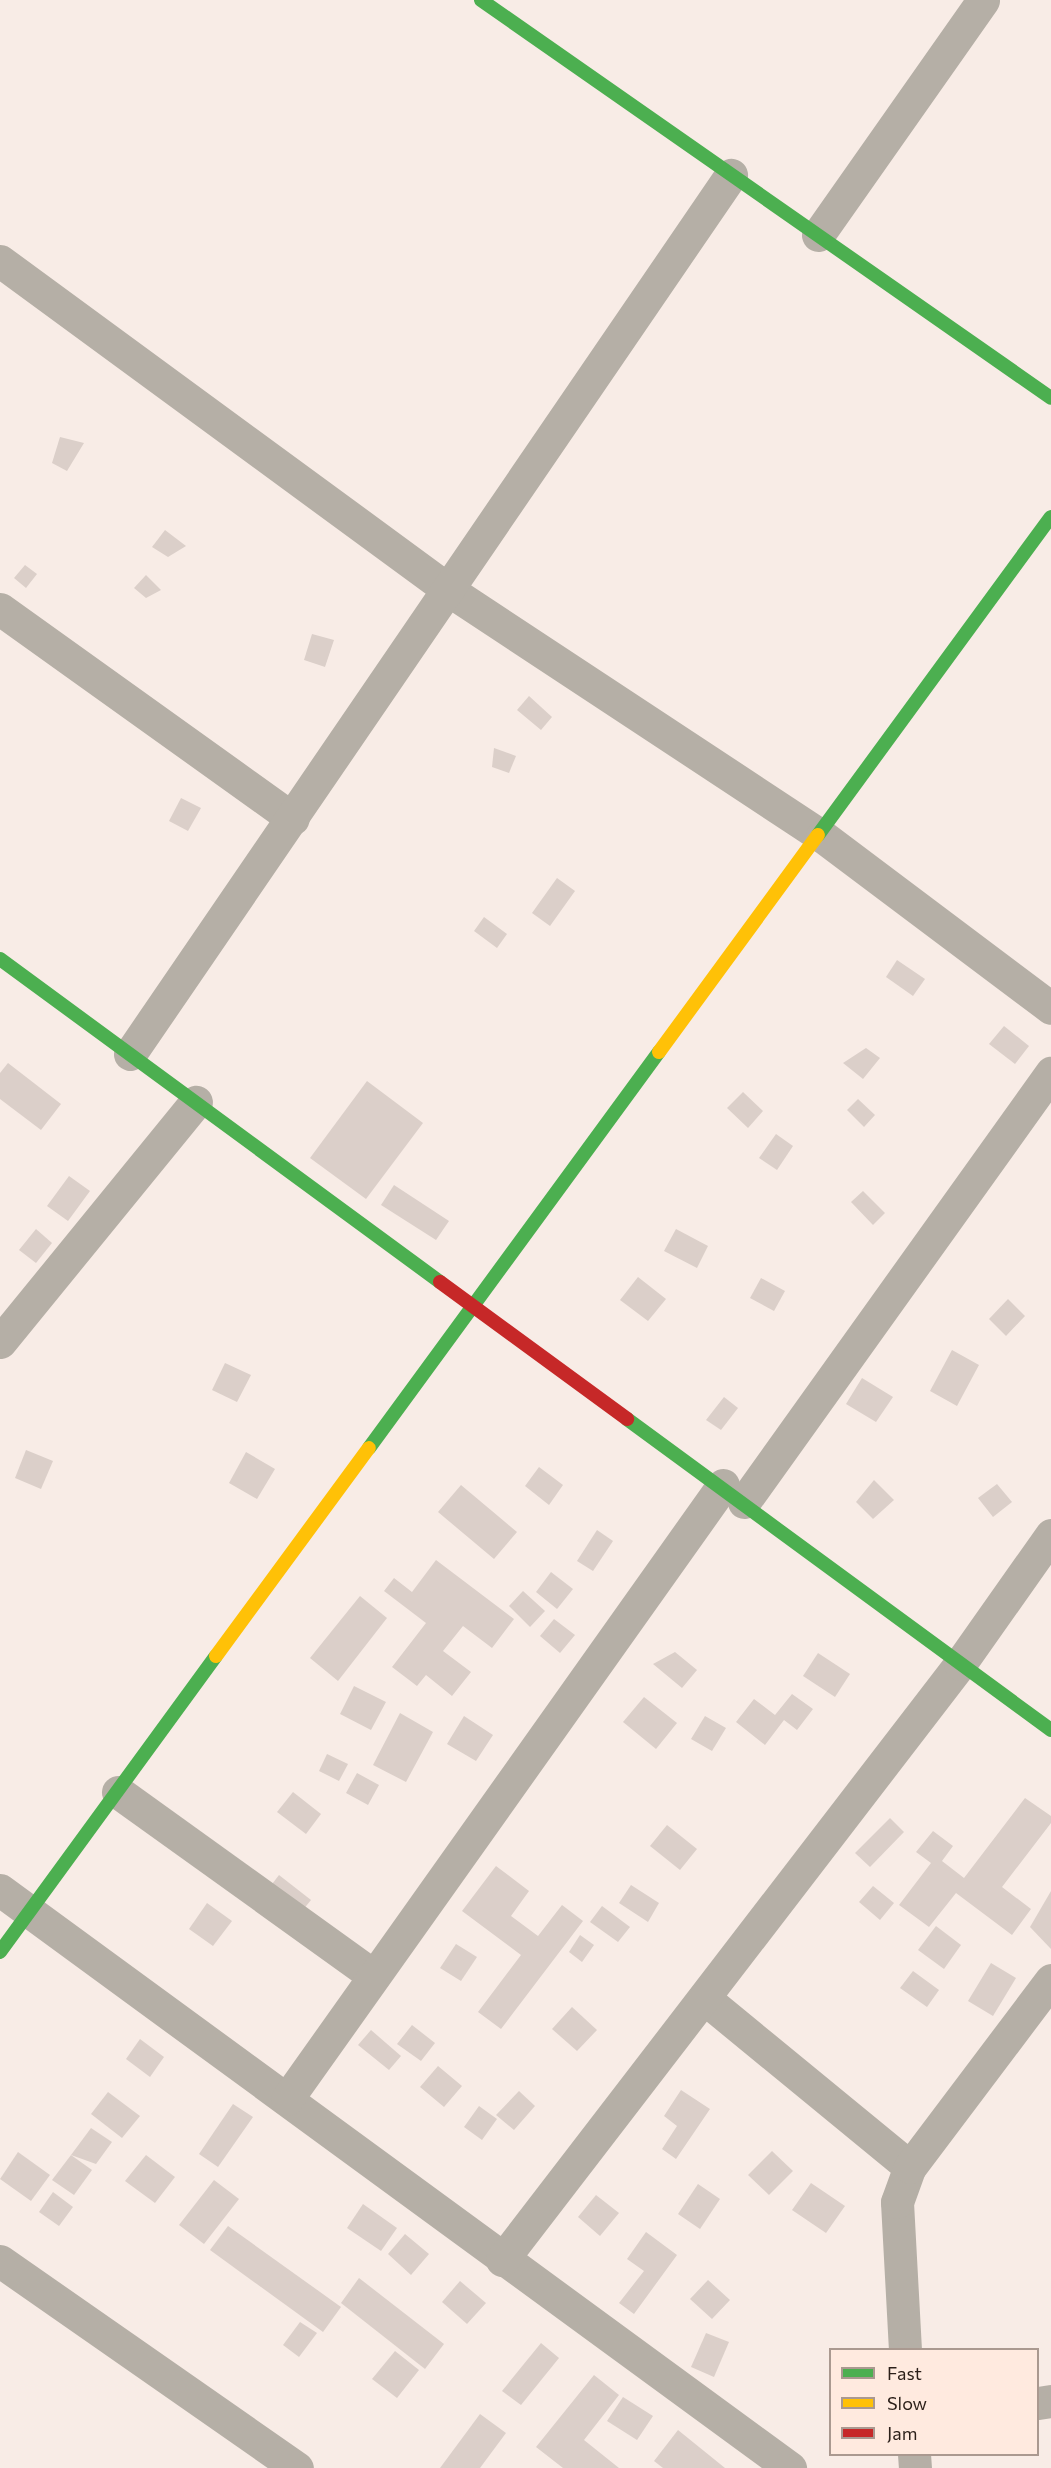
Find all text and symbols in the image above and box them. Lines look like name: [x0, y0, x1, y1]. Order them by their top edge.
legend: [829, 2348, 1039, 2456]
text: Fast: [887, 2362, 922, 2384]
text: Slow: [887, 2392, 927, 2414]
text: Jam: [887, 2422, 917, 2444]

